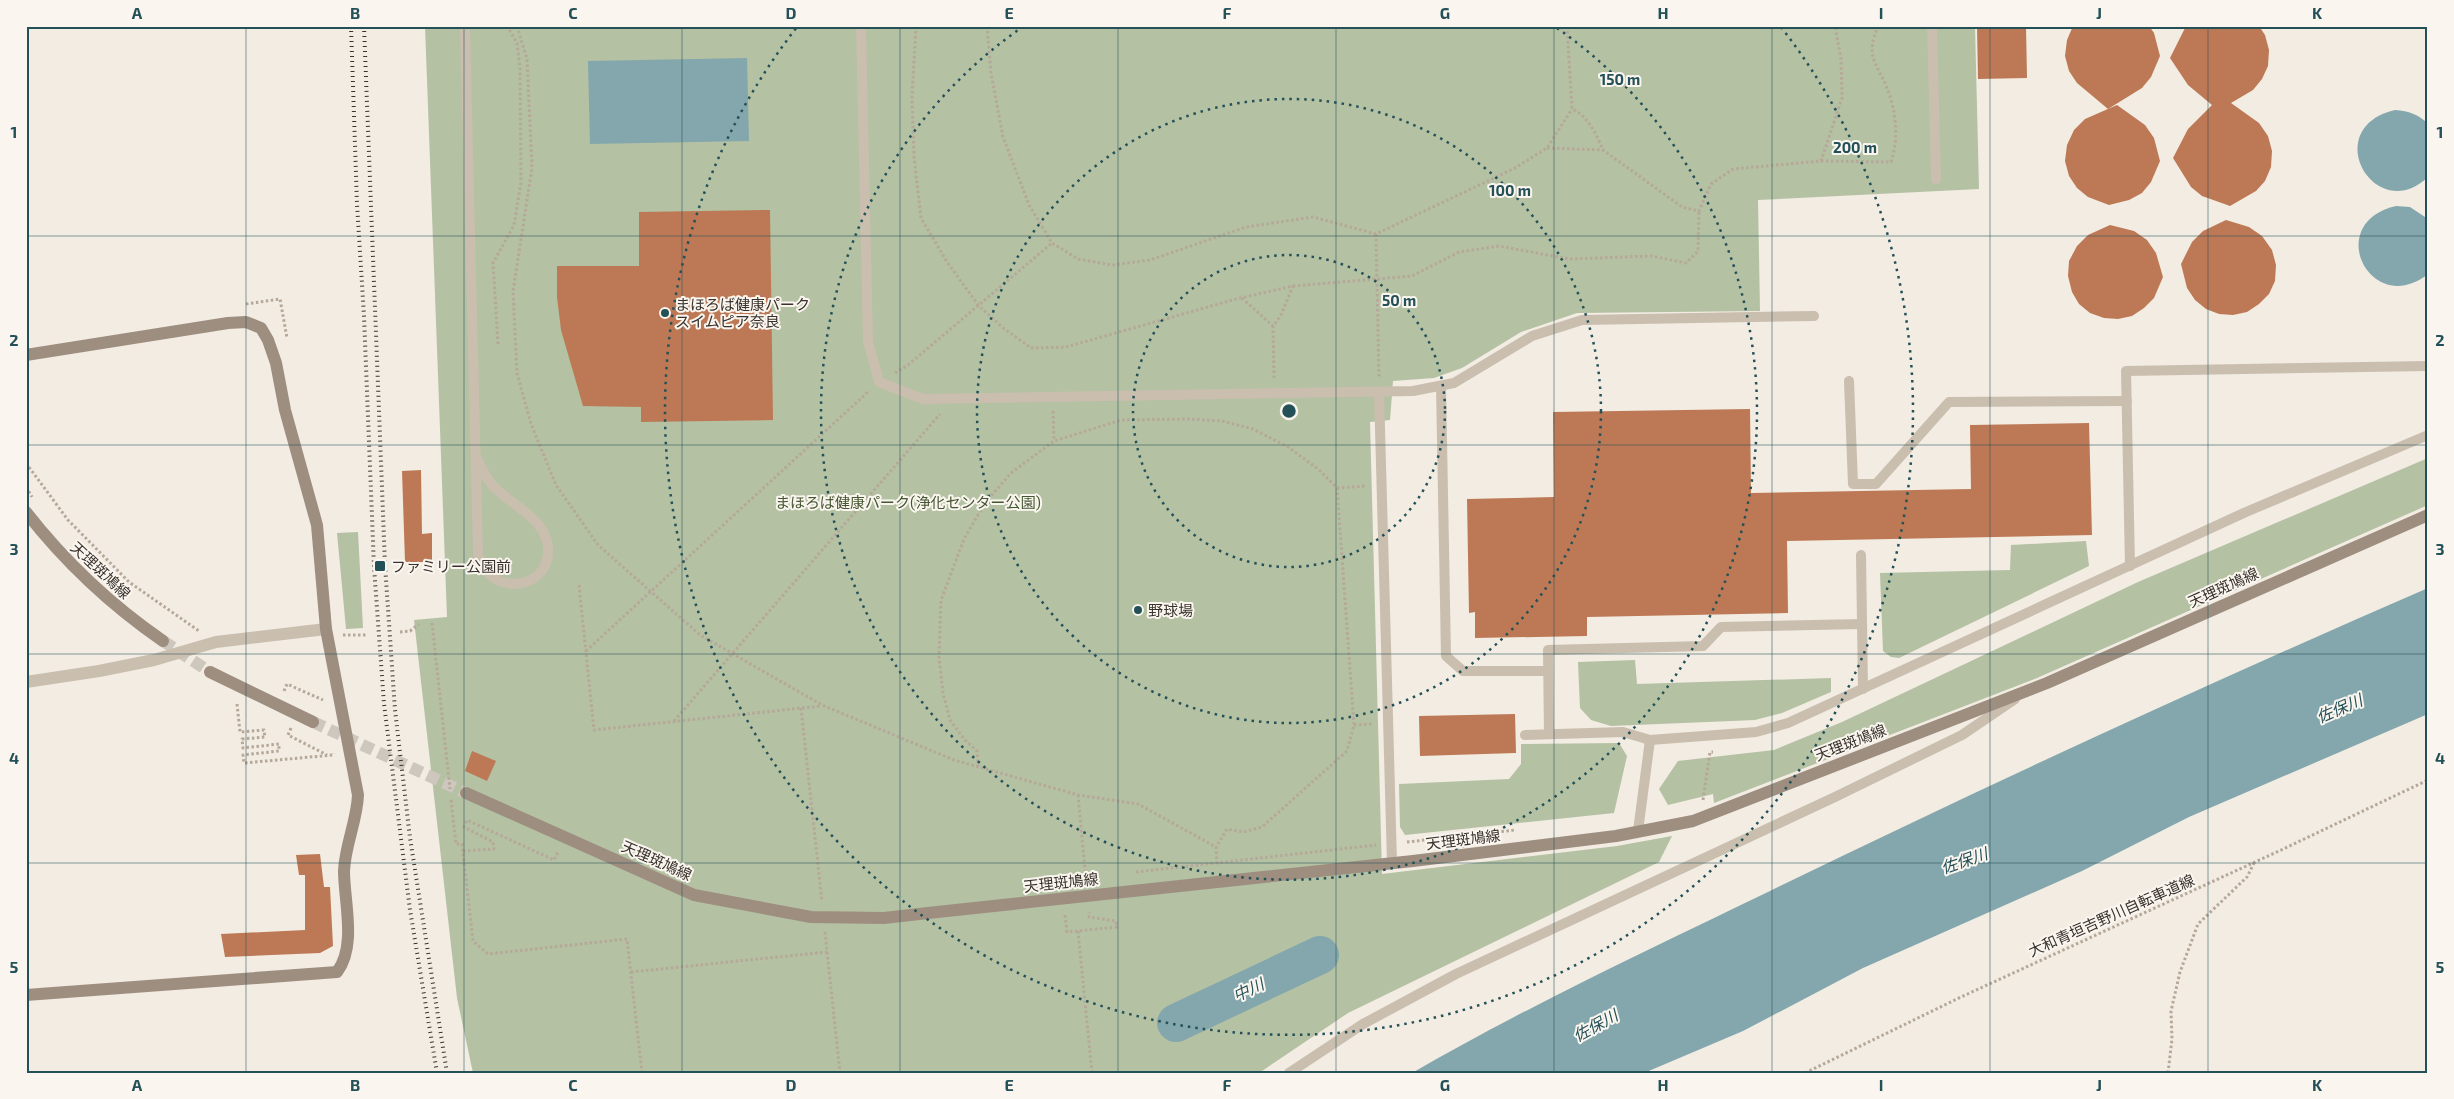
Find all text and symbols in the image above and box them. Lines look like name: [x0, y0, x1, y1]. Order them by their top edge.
text: A: [132, 3, 143, 22]
text: B: [350, 3, 360, 22]
text: C: [568, 3, 578, 22]
text: D: [786, 3, 797, 22]
text: E: [1004, 3, 1014, 22]
text: F: [1223, 3, 1232, 22]
text: G: [1440, 3, 1450, 22]
text: H: [1657, 3, 1669, 22]
text: I: [1879, 3, 1883, 22]
text: J: [2096, 3, 2102, 22]
text: K: [2312, 3, 2323, 22]
text: 150 m: [1600, 70, 1640, 88]
text: 1: [11, 122, 17, 141]
text: 1: [2437, 122, 2443, 141]
text: 200 m: [1833, 138, 1877, 156]
text: 100 m: [1489, 181, 1531, 199]
text: 50 m: [1382, 291, 1416, 309]
place label: まほろば健康パーク スイムピア奈良: [675, 295, 810, 330]
marker: まほろば健康パーク スイムピア奈良: [659, 307, 671, 319]
text: 2: [9, 330, 19, 349]
text: 2: [2435, 330, 2445, 349]
centre of rings: [1280, 402, 1298, 420]
park label: まほろば健康パーク(浄化センター公園): [775, 493, 1041, 511]
street label: 天理斑鳩線: [67, 538, 135, 602]
text: 3: [9, 539, 19, 558]
text: 3: [2435, 539, 2445, 558]
place label: ファミリー公園前: [391, 557, 511, 575]
marker: ファミリー公園前: [373, 559, 387, 573]
street label: 天理斑鳩線: [2185, 564, 2261, 610]
place label: 野球場: [1148, 601, 1193, 619]
marker: 野球場: [1132, 604, 1144, 616]
water label: 佐保川: [2313, 689, 2367, 726]
street label: 天理斑鳩線: [1812, 720, 1888, 764]
text: 4: [9, 748, 19, 767]
text: 4: [2435, 748, 2445, 767]
street label: 天理斑鳩線: [1425, 825, 1501, 853]
street label: 天理斑鳩線: [619, 837, 695, 883]
water label: 佐保川: [1938, 843, 1992, 877]
street label: 天理斑鳩線: [1023, 869, 1099, 895]
street label: 大和青垣吉野川自転車道線: [2025, 870, 2197, 960]
text: 5: [10, 957, 19, 976]
text: 5: [2436, 957, 2445, 976]
water label: 中川: [1229, 973, 1268, 1004]
water label: 佐保川: [1569, 1004, 1622, 1045]
text: A: [132, 1075, 143, 1094]
text: B: [350, 1075, 360, 1094]
text: C: [568, 1075, 578, 1094]
text: D: [786, 1075, 797, 1094]
text: E: [1004, 1075, 1014, 1094]
text: F: [1223, 1075, 1232, 1094]
text: G: [1440, 1075, 1450, 1094]
text: H: [1657, 1075, 1669, 1094]
text: I: [1879, 1075, 1883, 1094]
text: J: [2096, 1075, 2102, 1094]
text: K: [2312, 1075, 2323, 1094]

